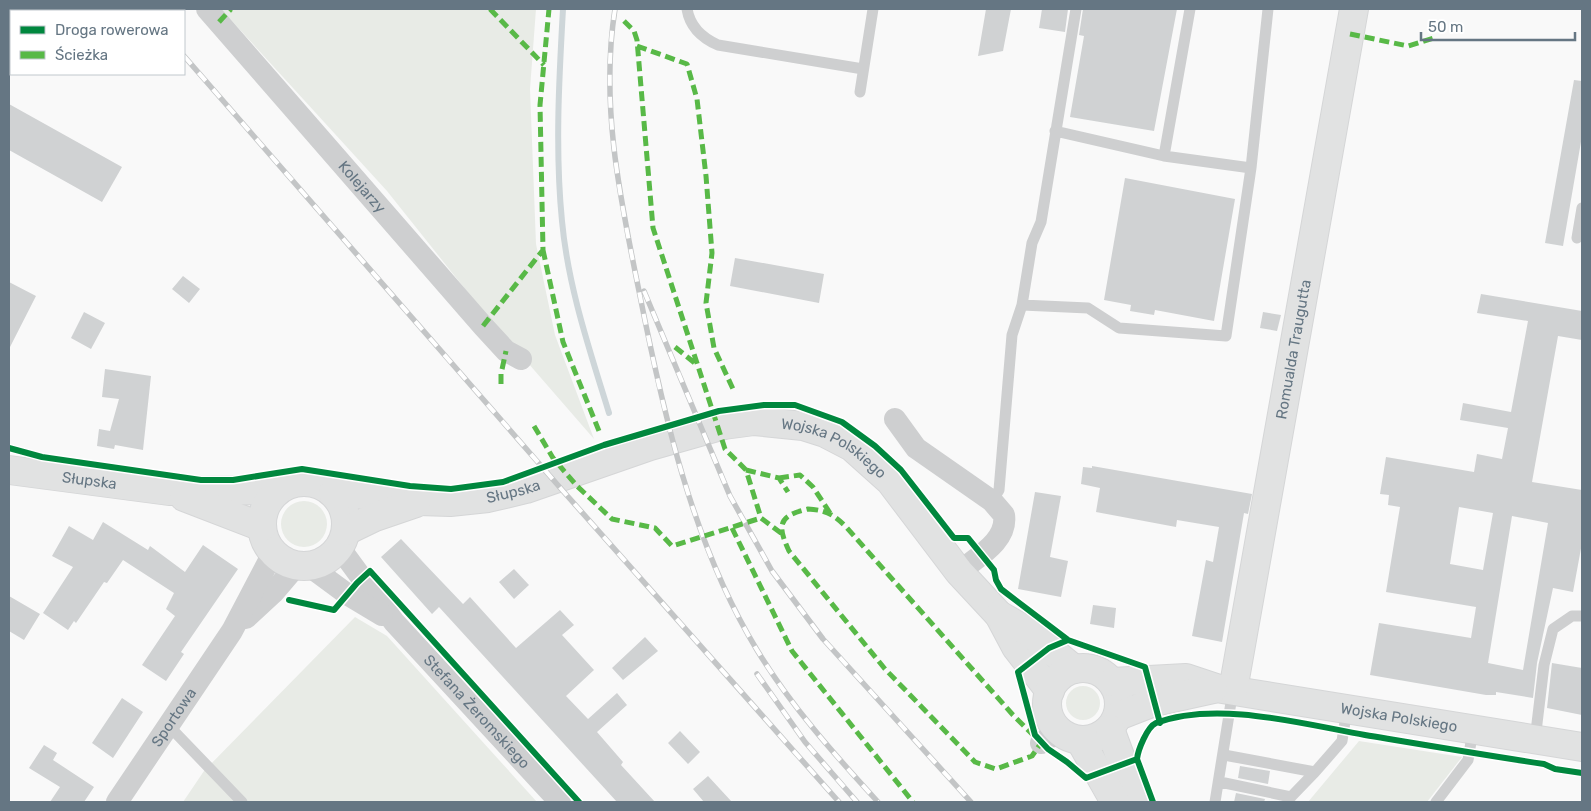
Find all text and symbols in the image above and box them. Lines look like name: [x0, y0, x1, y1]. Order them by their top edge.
legend: [10, 10, 185, 75]
scale bar: [1421, 10, 1575, 42]
text: 50 m: [1428, 18, 1463, 36]
text: Droga rowerowa: [55, 21, 169, 39]
text: Ścieżka: [55, 46, 108, 64]
street label: Kolejarzy: [335, 157, 389, 217]
street label: Romualda Traugutta: [1272, 278, 1315, 421]
street label: Wojska Polskiego: [780, 415, 890, 482]
street label: Słupska: [61, 468, 118, 493]
street label: Słupska: [485, 476, 543, 507]
street label: Stefana Żeromskiego: [420, 651, 534, 772]
street label: Sportowa: [148, 685, 200, 750]
street label: Wojska Polskiego: [1339, 699, 1459, 736]

